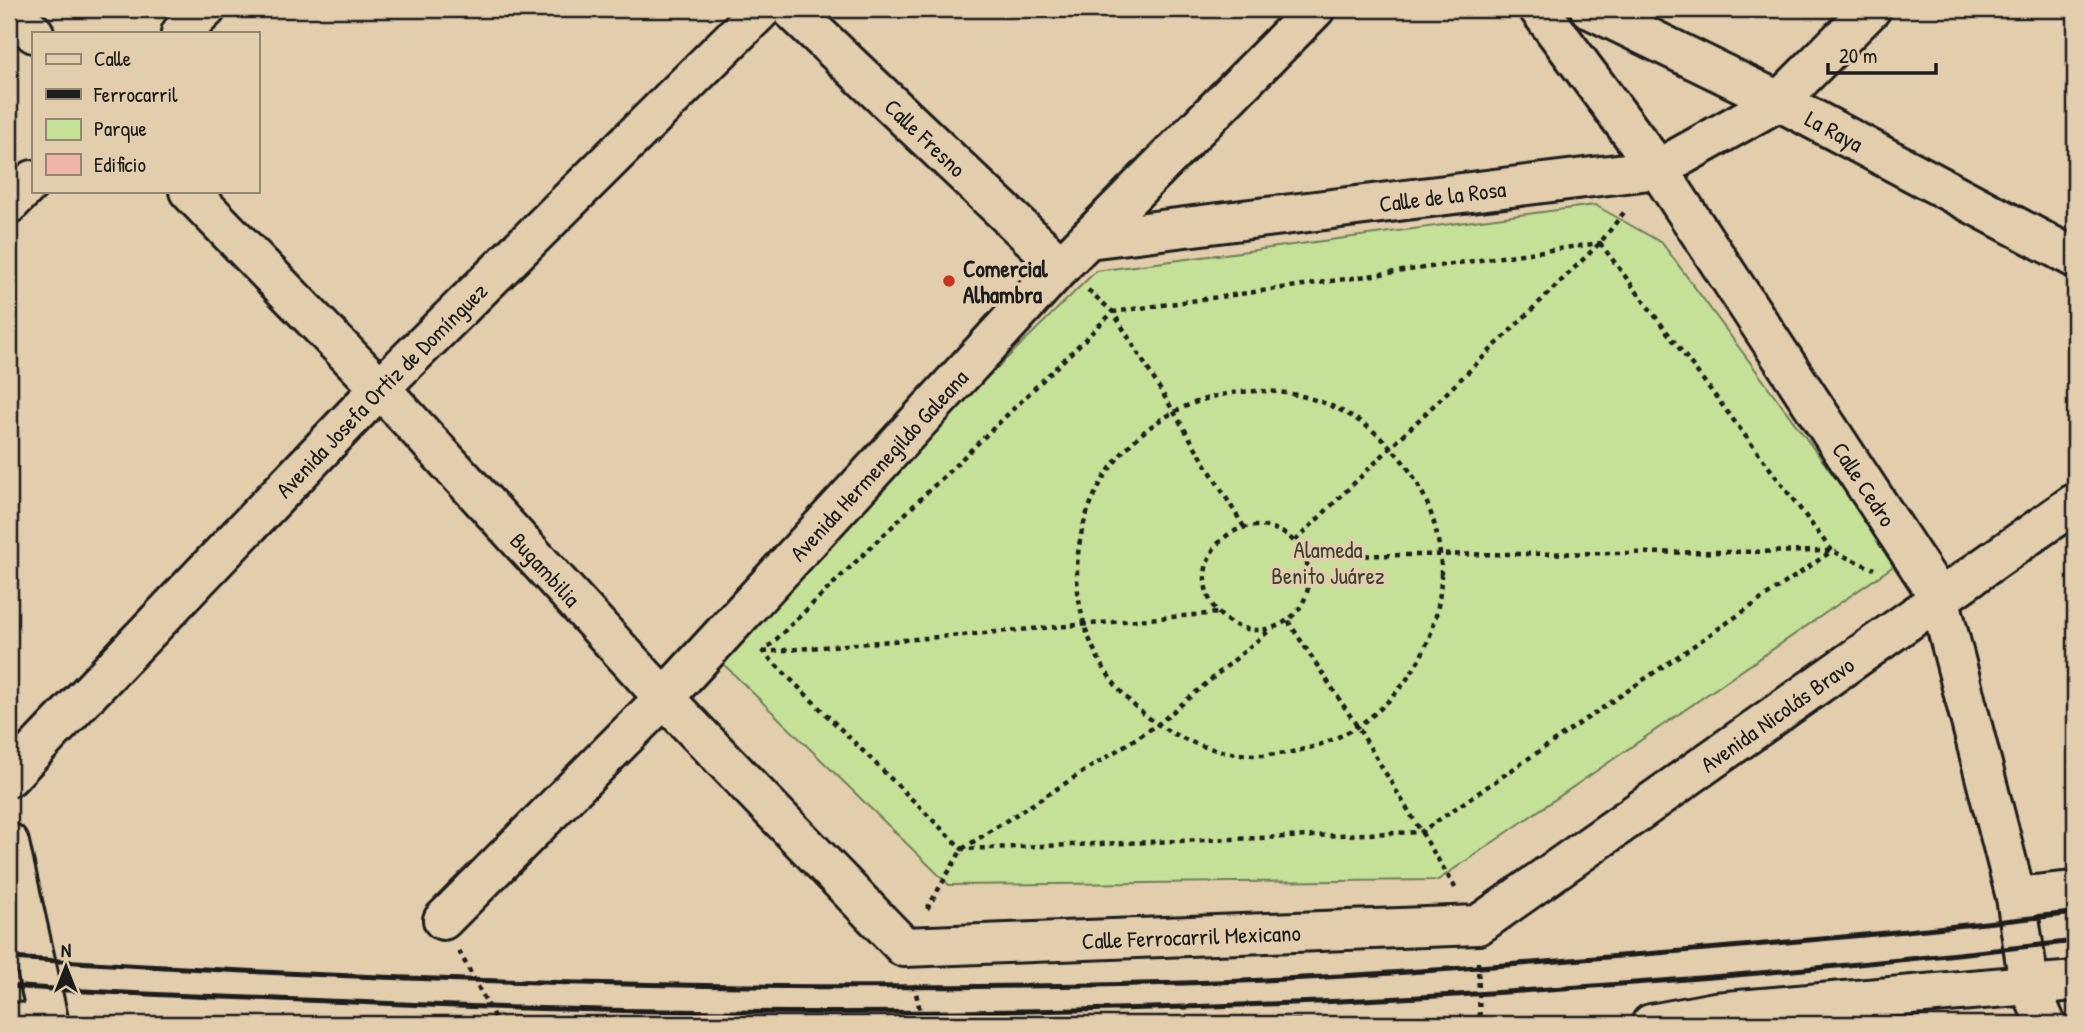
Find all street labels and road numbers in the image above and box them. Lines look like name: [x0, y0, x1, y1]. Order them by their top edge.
street label: Calle Fresno: [878, 91, 973, 183]
street label: La Raya: [1800, 102, 1869, 158]
street label: Calle de la Rosa: [1377, 172, 1508, 219]
street label: Avenida Josefa Ortiz de Domínguez: [268, 275, 494, 504]
street label: Avenida Hermenegildo Galeana: [782, 362, 975, 567]
street label: Calle Cedro: [1826, 436, 1904, 532]
street label: Bugambilia: [504, 525, 588, 613]
street label: Avenida Nicolás Bravo: [1694, 649, 1860, 779]
street label: Calle Ferrocarril Mexicano: [1081, 916, 1301, 956]

